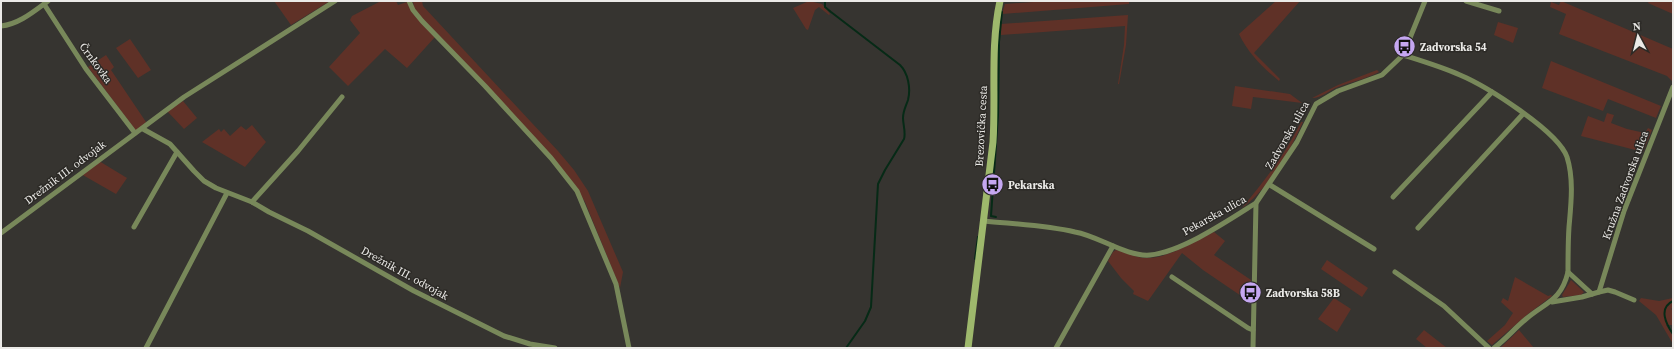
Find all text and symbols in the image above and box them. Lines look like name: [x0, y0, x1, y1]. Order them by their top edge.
north arrow: [1618, 16, 1658, 56]
text: N: [1632, 19, 1642, 35]
bus stop icon: Zadvorska 54: [1391, 34, 1417, 60]
street label: Črnkovka: [76, 40, 116, 87]
place label: Zadvorska 54: [1420, 40, 1487, 55]
street label: Brezovička cesta: [972, 85, 991, 167]
street label: Zadvorska ulica: [1262, 98, 1313, 172]
street label: Kružna Zadvorska ulica: [1599, 128, 1652, 242]
street label: Drežnik III. odvojak: [22, 136, 110, 208]
bus stop icon: Pekarska: [979, 172, 1005, 198]
place label: Pekarska: [1008, 178, 1055, 193]
street label: Pekarska ulica: [1180, 192, 1249, 239]
street label: Drežnik III. odvojak: [358, 243, 452, 304]
bus stop icon: Zadvorska 58B: [1238, 280, 1264, 306]
place label: Zadvorska 58B: [1266, 286, 1340, 301]

